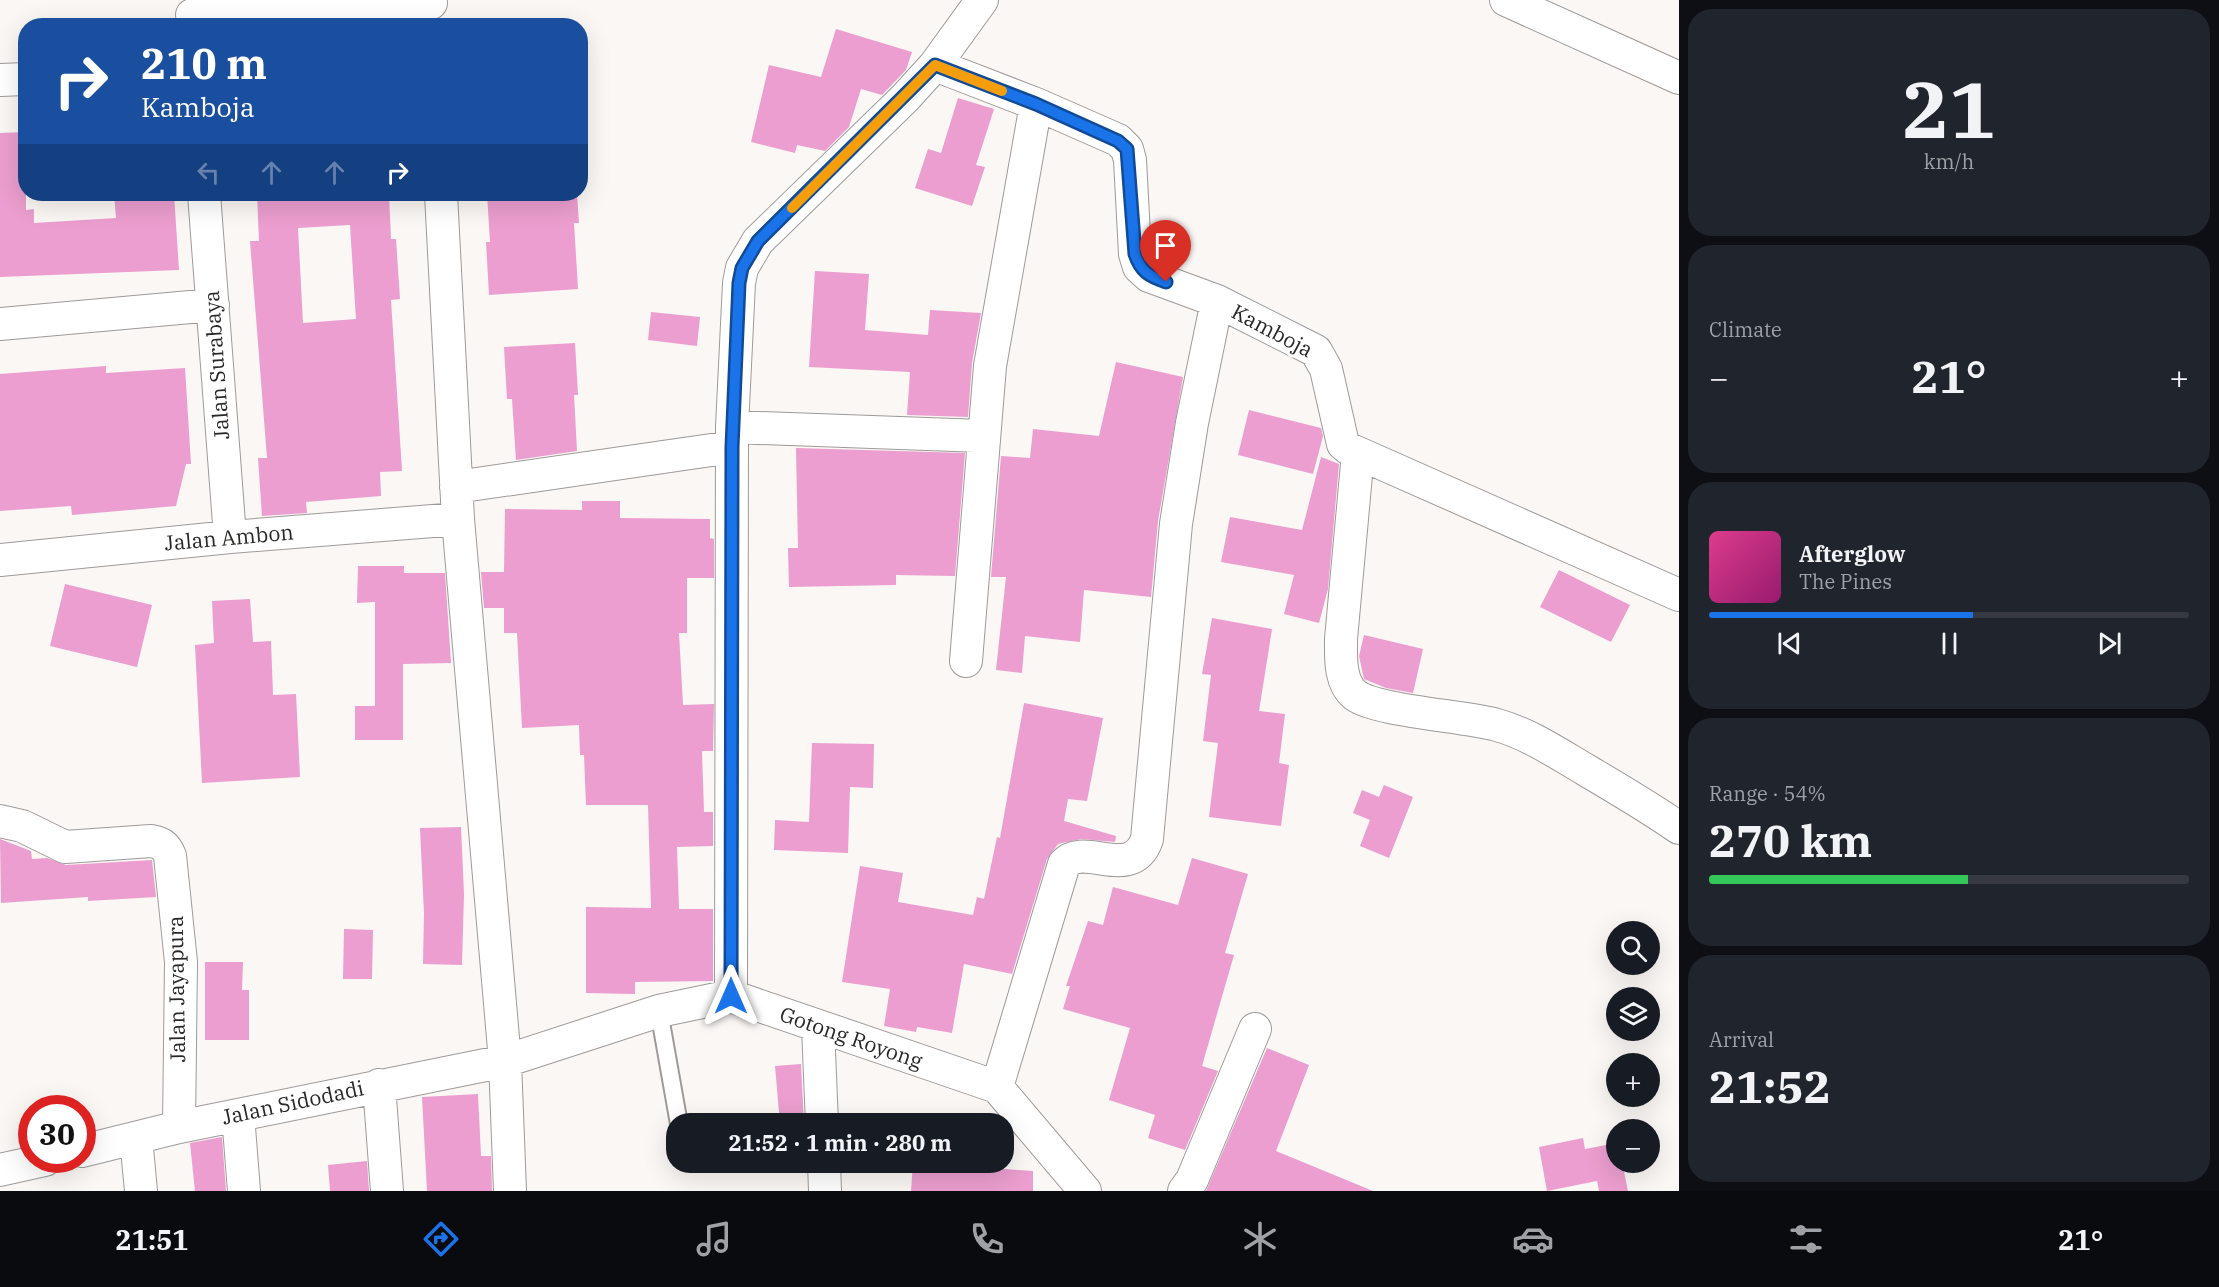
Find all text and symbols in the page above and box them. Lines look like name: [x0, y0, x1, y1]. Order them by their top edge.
text: 210 m: [141, 36, 267, 91]
icon: right: [42, 42, 120, 120]
text: 21: [1902, 58, 1996, 159]
text: Kamboja: [141, 89, 255, 124]
text: km/h: [1924, 148, 1974, 175]
icon: left: [192, 156, 225, 189]
icon: ahead: [255, 156, 288, 189]
icon: ahead: [318, 156, 351, 189]
icon: right: [381, 156, 414, 189]
pin: [1140, 220, 1191, 282]
icon: arrive: [1149, 229, 1182, 262]
street label: Jalan Surabaya: [197, 290, 235, 441]
street label: Kamboja: [1227, 297, 1318, 363]
text: Climate: [1709, 316, 1782, 343]
text: 21°: [1911, 347, 1987, 405]
text: −: [1709, 356, 1729, 399]
text: +: [2169, 356, 2189, 399]
street label: Jalan Ambon: [163, 517, 295, 557]
text: Afterglow: [1799, 539, 1906, 568]
text: The Pines: [1799, 568, 1892, 595]
icon: previous: [1773, 627, 1806, 660]
icon: pause: [1933, 627, 1966, 660]
icon: next: [2093, 627, 2126, 660]
text: Range · 54%: [1709, 780, 1826, 807]
text: 270 km: [1709, 811, 1872, 869]
street label: Jalan Jayapura: [161, 915, 191, 1063]
map controls: [1606, 921, 1660, 1173]
button: search: [1606, 921, 1660, 975]
position arrow: [699, 964, 763, 1028]
button: layers: [1606, 987, 1660, 1041]
street label: Gotong Royong: [776, 1000, 927, 1075]
text: Arrival: [1709, 1026, 1774, 1053]
button: +: [1606, 1053, 1660, 1107]
text: 21:52: [1709, 1057, 1831, 1115]
street label: Jalan Sidodadi: [219, 1073, 366, 1131]
speed limit sign: 30: [18, 1095, 96, 1173]
button: −: [1606, 1119, 1660, 1173]
text: 21:52 · 1 min · 280 m: [728, 1128, 952, 1157]
icon: directions: [420, 1218, 462, 1260]
icon: music: [693, 1218, 735, 1260]
icon: phone: [966, 1218, 1008, 1260]
icon: climate: [1239, 1218, 1281, 1260]
icon: car: [1512, 1218, 1554, 1260]
icon: filters: [1785, 1218, 1827, 1260]
text: 21:51: [116, 1222, 189, 1257]
text: 21°: [2058, 1222, 2103, 1257]

